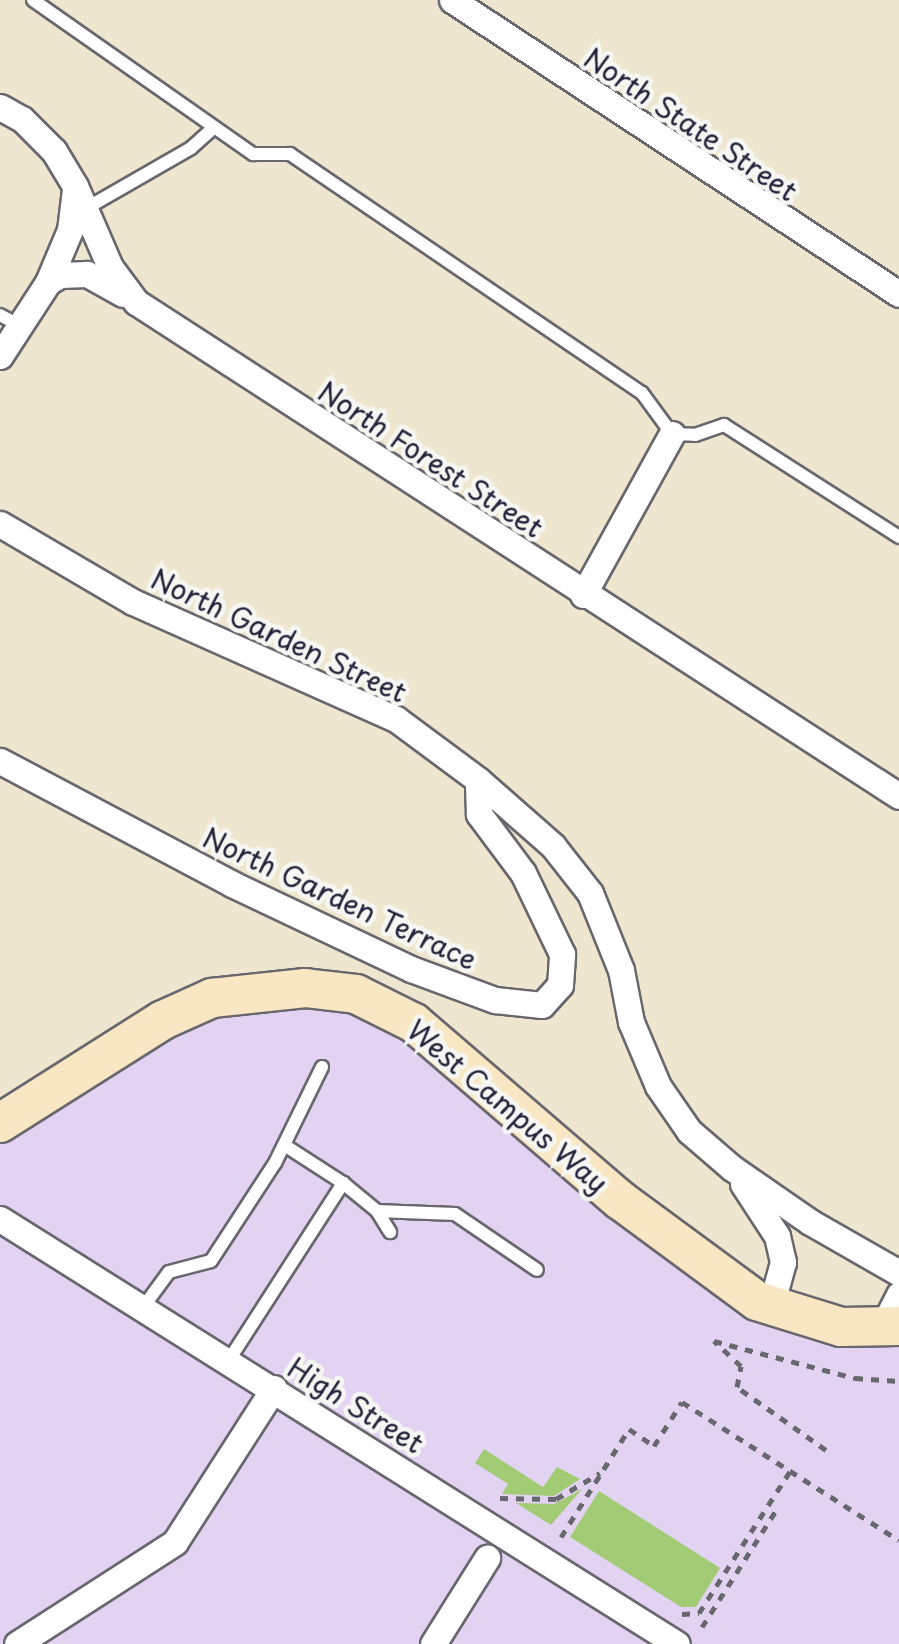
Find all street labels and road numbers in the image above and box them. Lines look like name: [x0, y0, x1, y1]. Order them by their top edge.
street label: North State Street: [577, 40, 805, 208]
street label: North Forest Street: [312, 373, 550, 545]
street label: North Garden Street: [145, 561, 413, 709]
street label: North Garden Terrace: [198, 820, 482, 976]
street label: West Campus Way: [400, 1012, 616, 1200]
street label: High Street: [281, 1350, 431, 1460]

